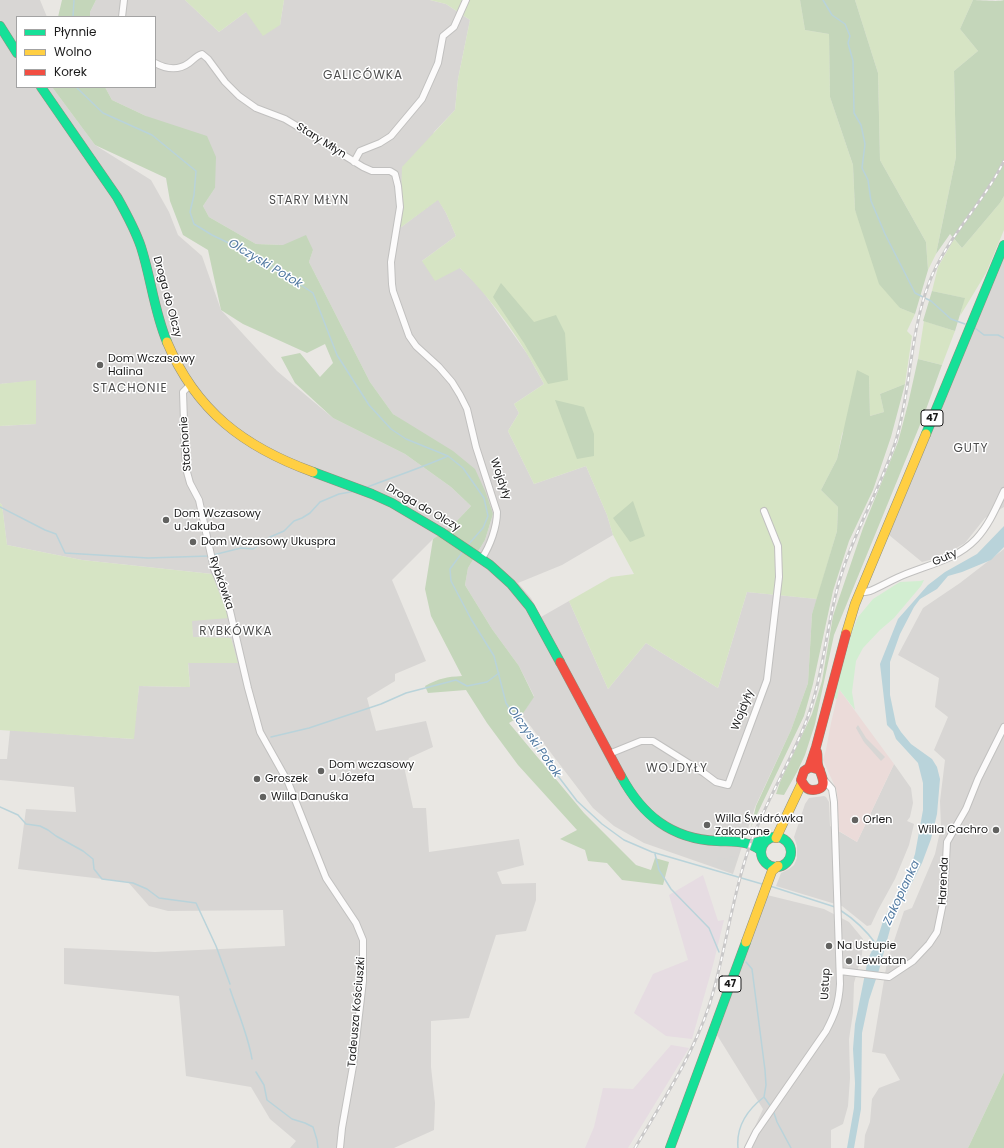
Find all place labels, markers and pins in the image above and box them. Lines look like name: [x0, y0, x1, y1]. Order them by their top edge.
place label: Dom Wczasowy Halina: [108, 352, 195, 378]
marker: Dom Wczasowy Halina: [95, 360, 105, 370]
place label: Dom Wczasowy u Jakuba: [174, 507, 261, 533]
marker: Dom Wczasowy u Jakuba: [161, 515, 171, 525]
place label: Dom Wczasowy Ukuspra: [201, 535, 336, 549]
marker: Dom Wczasowy Ukuspra: [188, 537, 198, 547]
place label: Dom wczasowy u Józefa: [329, 758, 414, 784]
marker: Dom wczasowy u Józefa: [316, 766, 326, 776]
place label: Groszek: [265, 772, 308, 786]
marker: Groszek: [252, 774, 262, 784]
place label: Willa Danuśka: [271, 790, 348, 804]
marker: Willa Danuśka: [258, 792, 268, 802]
place label: Willa Świdrówka Zakopane: [715, 812, 803, 838]
place label: Orlen: [863, 813, 892, 827]
marker: Orlen: [850, 815, 860, 825]
marker: Willa Świdrówka Zakopane: [702, 820, 712, 830]
place label: Willa Cachro: [918, 823, 988, 837]
marker: Willa Cachro: [991, 825, 1001, 835]
place label: Na Ustupie: [837, 939, 896, 953]
marker: Na Ustupie: [824, 941, 834, 951]
place label: Lewiatan: [857, 954, 906, 968]
marker: Lewiatan: [844, 956, 854, 966]

